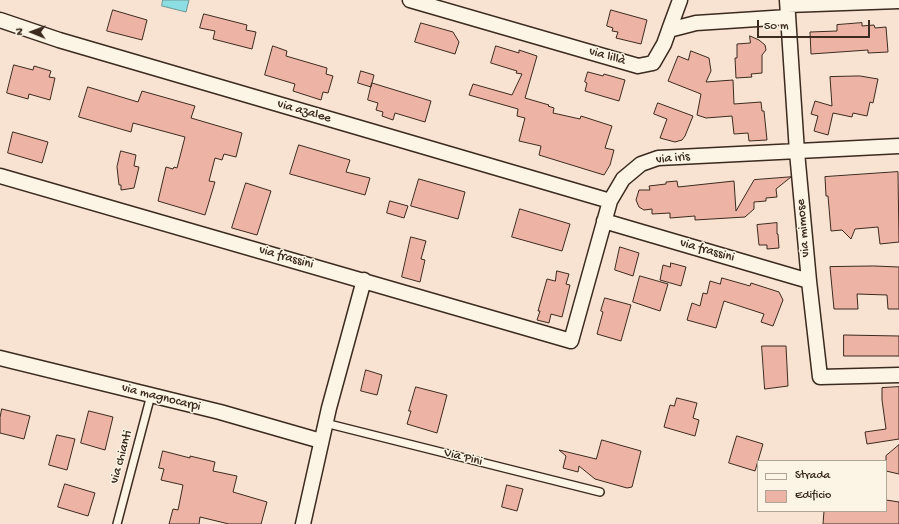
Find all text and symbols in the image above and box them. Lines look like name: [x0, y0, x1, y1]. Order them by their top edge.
north arrow: [12, 12, 52, 52]
scale bar: [759, 12, 872, 38]
text: 50 m: [764, 20, 789, 34]
text: N: [14, 28, 26, 35]
street label: via lillà: [587, 44, 627, 70]
street label: via azalee: [275, 97, 333, 127]
street label: via iris: [655, 149, 691, 169]
street label: via mimose: [794, 198, 814, 258]
street label: via frassini: [678, 236, 736, 266]
street label: via frassini: [257, 243, 315, 273]
street label: via magnocarpi: [120, 381, 202, 415]
street label: via chianti: [107, 429, 137, 485]
street label: Via Pini: [442, 446, 484, 470]
legend: [757, 460, 887, 512]
text: Strada: [795, 469, 830, 483]
text: Edificio: [795, 489, 831, 503]

